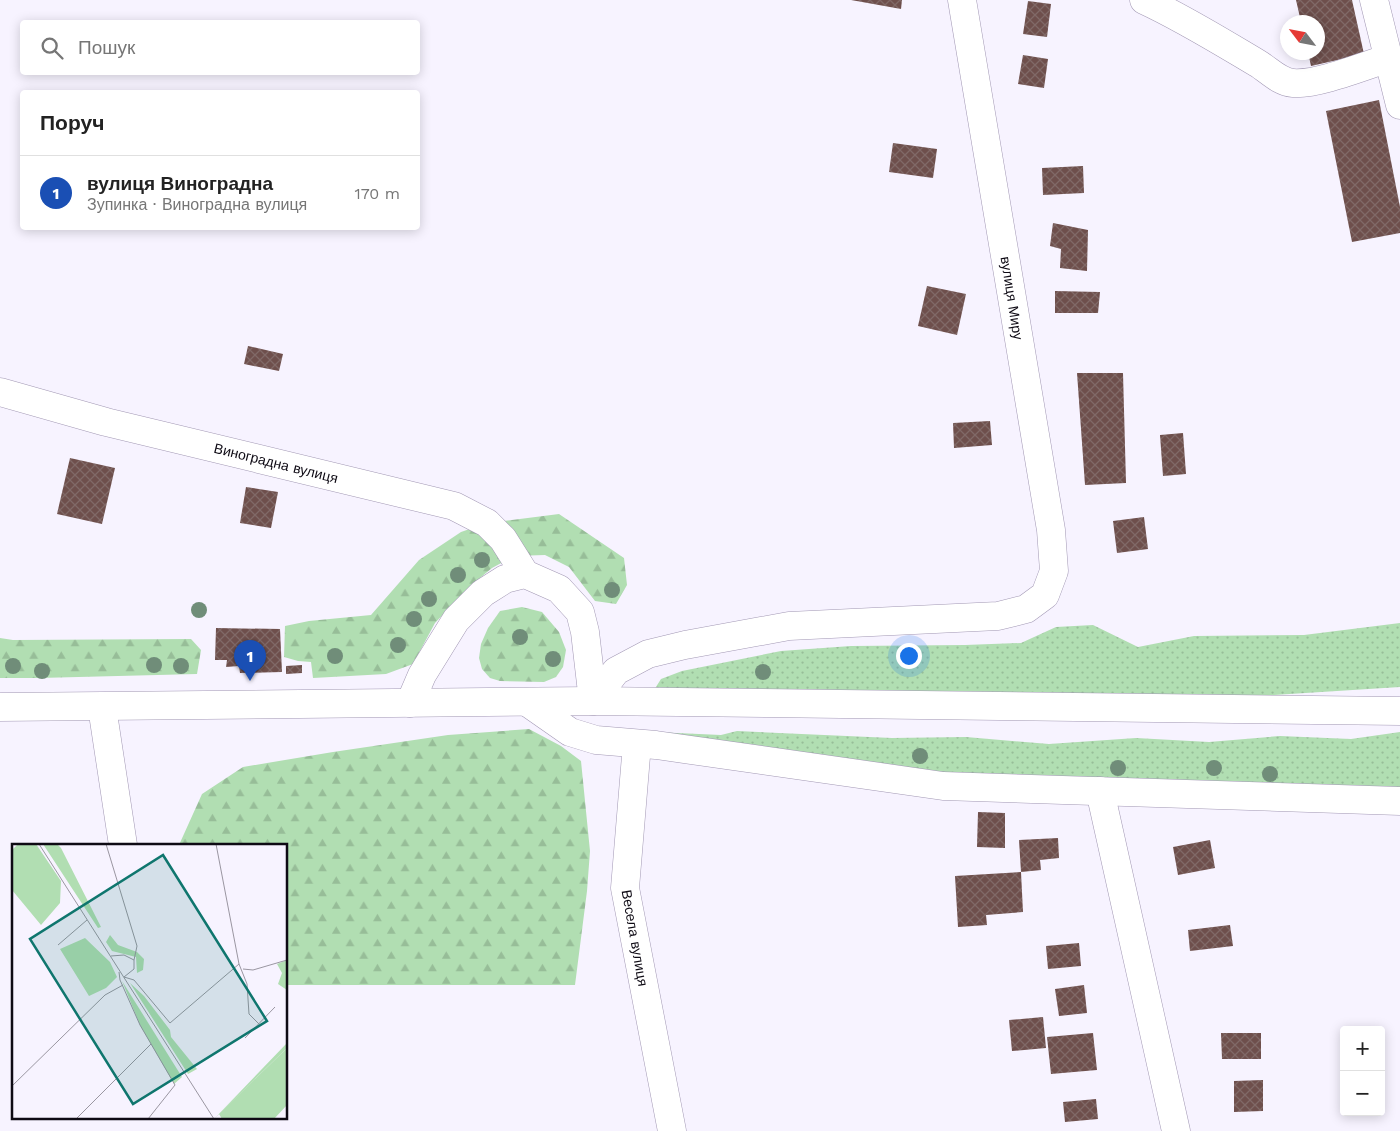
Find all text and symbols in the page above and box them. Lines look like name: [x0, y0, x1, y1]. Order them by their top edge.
north arrow: [1280, 15, 1325, 60]
search box: [20, 20, 420, 75]
icon: search: [38, 34, 66, 62]
text: Пошук: [78, 36, 135, 59]
text: Поруч: [40, 110, 104, 135]
text: вулиця Виноградна: [87, 172, 273, 195]
text: 1: [53, 184, 59, 203]
text: 170 m: [354, 184, 400, 203]
text: Зупинка · Виноградна вулиця: [87, 195, 307, 214]
street label: вулиця Миру: [998, 255, 1026, 341]
street label: Виноградна вулиця: [212, 440, 340, 486]
pin: 1: [234, 640, 266, 681]
your location: [896, 643, 922, 669]
inset map: [12, 844, 288, 1118]
street label: Весела вулиця: [619, 889, 651, 987]
map controls: [1340, 1026, 1385, 1116]
button: +: [1340, 1026, 1385, 1071]
button: −: [1340, 1071, 1385, 1116]

